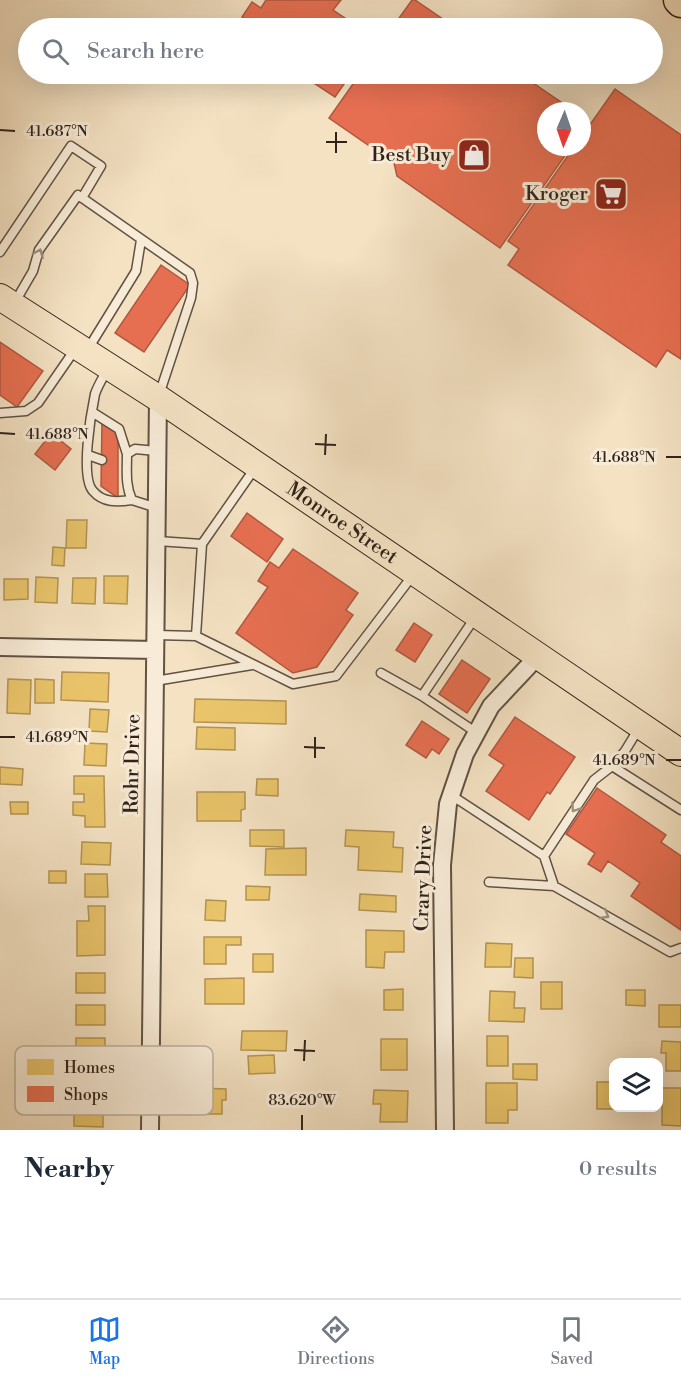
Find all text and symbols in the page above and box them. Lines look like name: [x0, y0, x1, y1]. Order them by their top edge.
search box: [18, 18, 663, 84]
icon: search: [39, 35, 72, 68]
text: Search here: [87, 38, 204, 65]
north arrow: [537, 102, 591, 156]
text: 41.687°N: [26, 122, 88, 141]
shop icon: Best Buy: [456, 137, 492, 173]
place label: Best Buy: [371, 143, 451, 168]
supermarket icon: Kroger: [593, 176, 629, 212]
place label: Kroger: [525, 182, 588, 207]
one-way arrow: [32, 249, 44, 260]
text: 41.688°N: [25, 425, 89, 444]
text: 41.688°N: [592, 448, 656, 467]
street label: Monroe Street: [282, 476, 403, 570]
street label: Rohr Drive: [120, 714, 146, 814]
text: 41.689°N: [25, 728, 89, 747]
text: 41.689°N: [592, 751, 656, 770]
one-way arrow: [571, 802, 582, 813]
street label: Crary Drive: [410, 824, 438, 932]
one-way arrow: [599, 908, 609, 919]
legend: [15, 1046, 213, 1115]
text: Homes: [64, 1058, 115, 1078]
map controls: [609, 1058, 663, 1112]
button: layers: [609, 1058, 663, 1112]
text: Shops: [64, 1085, 108, 1105]
text: 83.620°W: [268, 1091, 336, 1110]
text: Nearby: [24, 1153, 114, 1185]
text: 0 results: [579, 1157, 657, 1182]
tab: Map: [88, 1313, 121, 1369]
tab: Directions: [297, 1313, 375, 1369]
tab: Saved: [551, 1313, 593, 1369]

